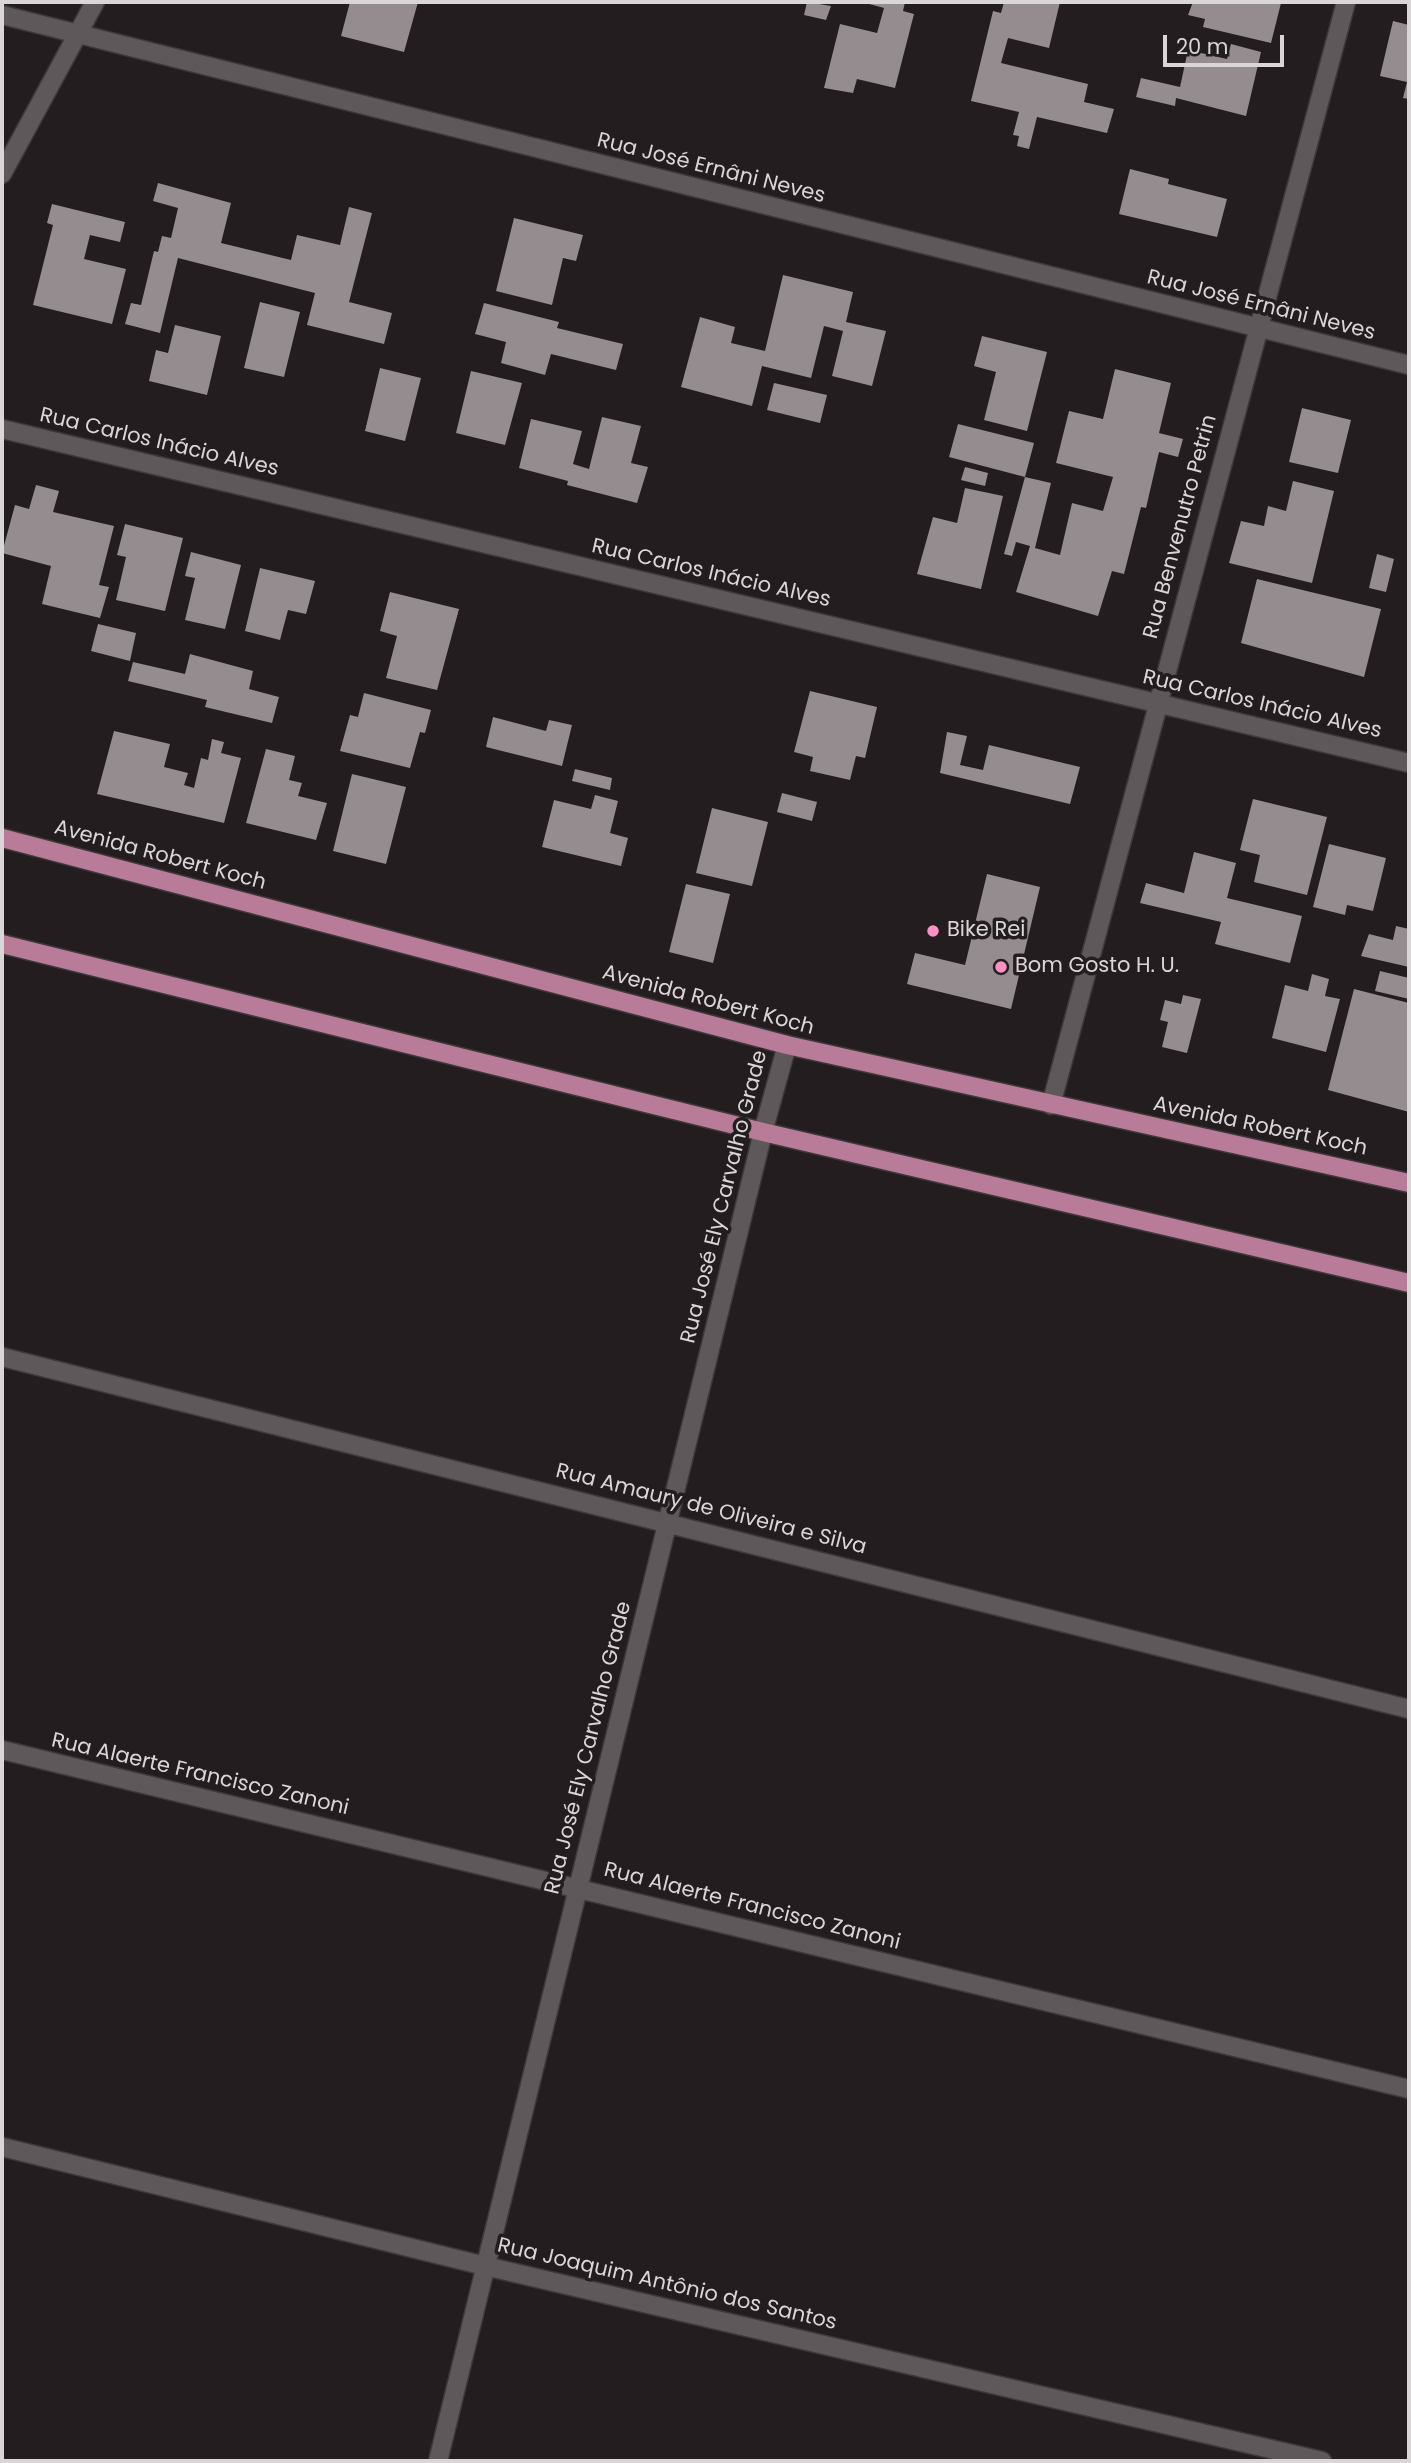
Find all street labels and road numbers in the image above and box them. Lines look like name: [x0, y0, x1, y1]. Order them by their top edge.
street label: Rua José Ernâni Neves: [594, 128, 828, 210]
street label: Rua José Ernâni Neves: [1144, 265, 1378, 347]
street label: Rua Carlos Inácio Alves: [37, 403, 281, 483]
street label: Rua Benvenutro Petrin: [1139, 412, 1223, 642]
street label: Rua Carlos Inácio Alves: [589, 534, 833, 614]
street label: Rua Carlos Inácio Alves: [1140, 665, 1384, 745]
street label: Avenida Robert Koch: [51, 816, 269, 896]
street label: Avenida Robert Koch: [599, 961, 817, 1041]
street label: Rua José Ely Carvalho Grade: [676, 1048, 774, 1346]
street label: Avenida Robert Koch: [1151, 1092, 1369, 1162]
street label: Rua Amaury de Oliveira e Silva: [553, 1459, 869, 1561]
street label: Rua José Ely Carvalho Grade: [540, 1599, 638, 1897]
street label: Rua Alaerte Francisco Zanoni: [49, 1728, 351, 1822]
street label: Rua Alaerte Francisco Zanoni: [601, 1858, 903, 1956]
street label: Rua Joaquim Antônio dos Santos: [495, 2234, 839, 2336]

